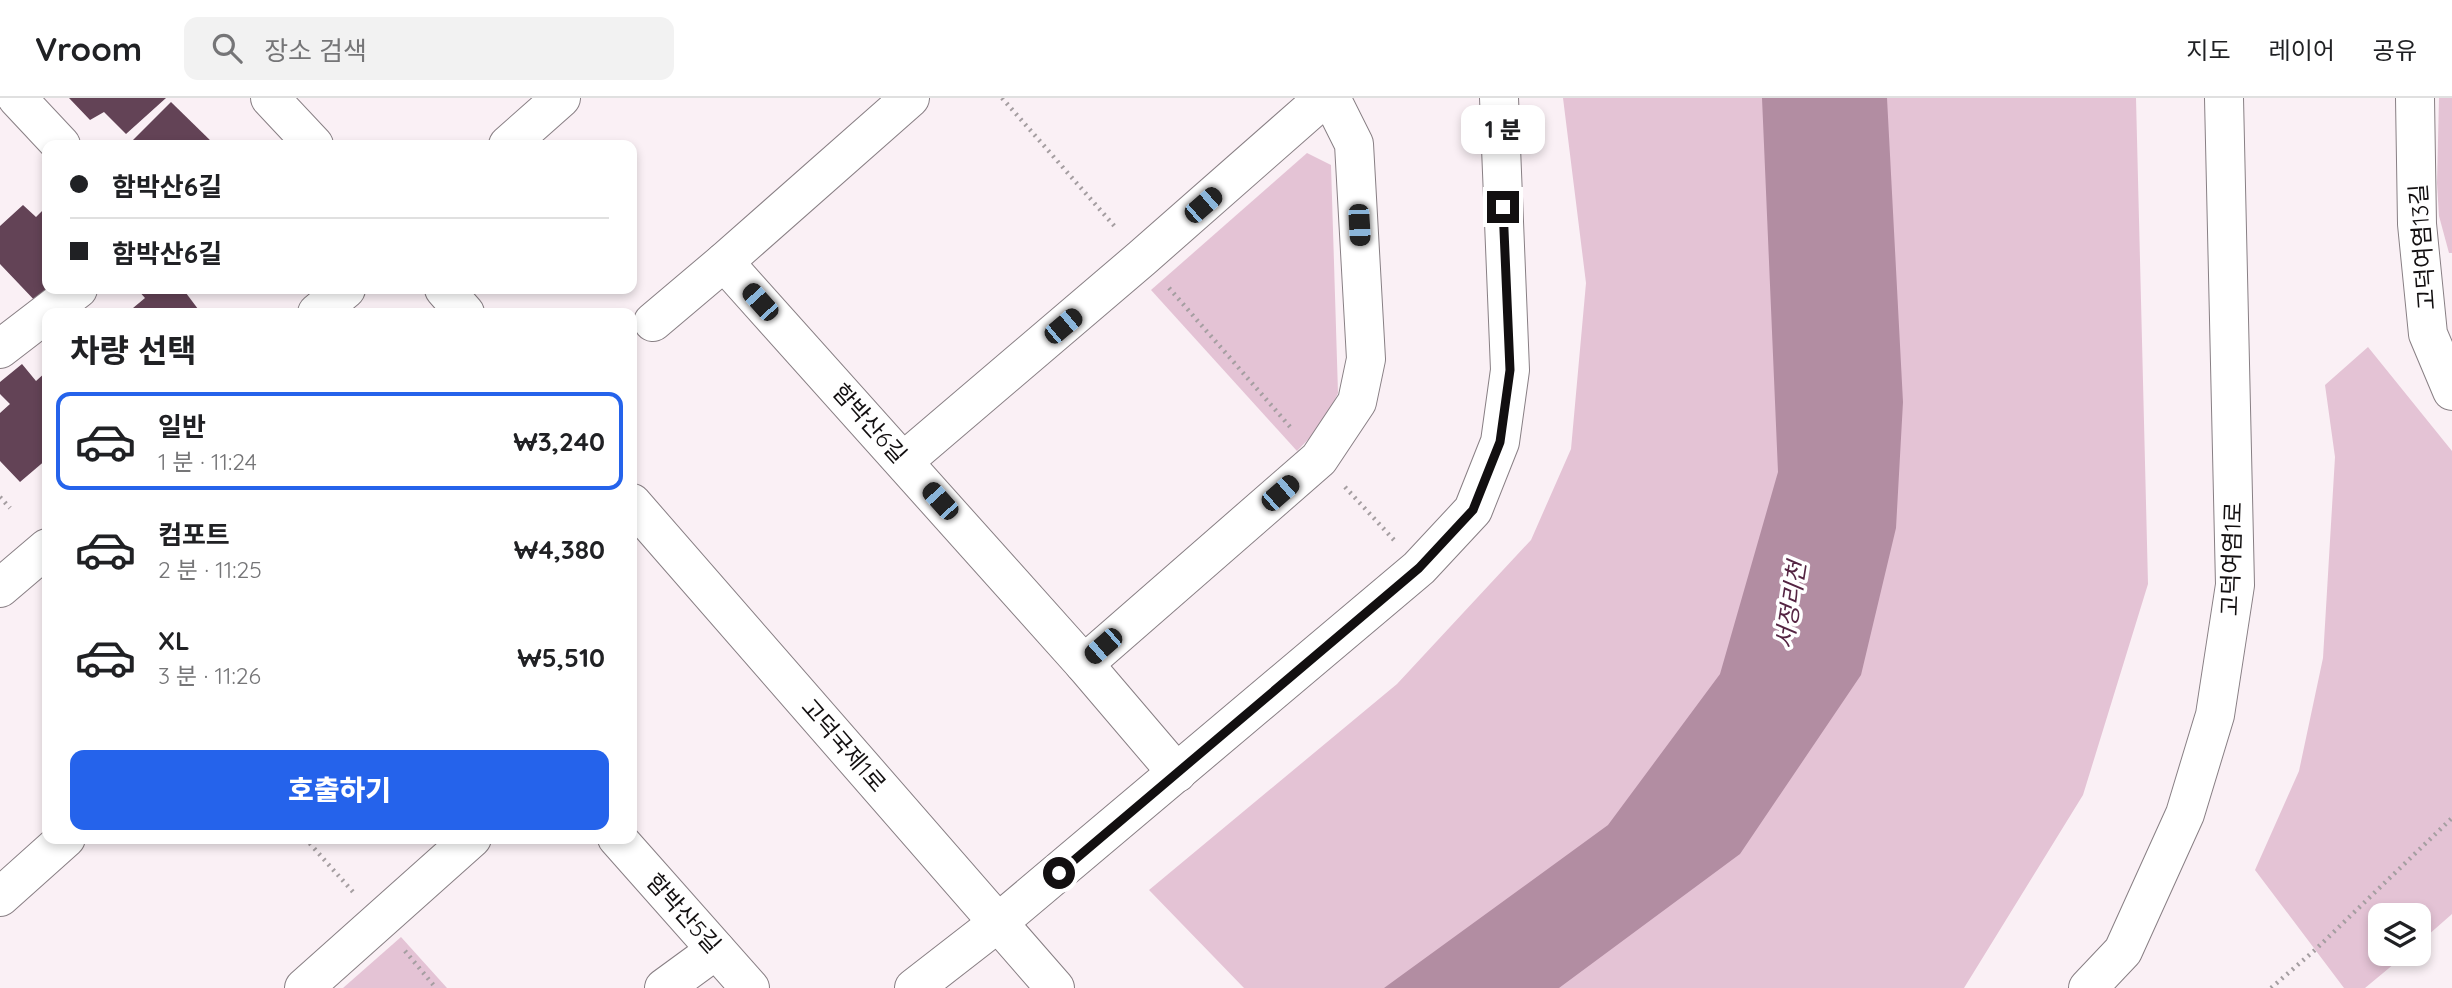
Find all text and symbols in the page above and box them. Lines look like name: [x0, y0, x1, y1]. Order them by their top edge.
search box: [184, 17, 674, 80]
text: Vroom: [35, 28, 142, 69]
icon: search: [208, 29, 246, 67]
text: 장소 검색: [264, 34, 367, 67]
text: 지도: [2186, 35, 2231, 65]
text: 레이어: [2269, 35, 2335, 65]
text: 공유: [2373, 35, 2417, 65]
callout: 1 분: [1461, 105, 1545, 154]
text: 1 분: [1485, 115, 1521, 144]
text: 함박산6길: [112, 170, 222, 203]
car: [1181, 183, 1226, 227]
street label: 고덕여염13길: [2403, 183, 2441, 311]
route end: [1487, 191, 1519, 223]
car: [1348, 203, 1371, 247]
text: 함박산6길: [112, 237, 222, 270]
car: [739, 279, 782, 325]
car: [1041, 304, 1086, 348]
text: 차량 선택: [70, 330, 197, 370]
street label: 함박산6길: [827, 377, 913, 469]
icon: car: [74, 410, 137, 473]
text: 일반: [158, 410, 206, 443]
text: ₩3,240: [513, 425, 605, 458]
text: 1 분 · 11:24: [158, 447, 257, 476]
car: [1258, 471, 1303, 515]
car: [919, 478, 962, 524]
street label: 고덕여염1로: [2215, 501, 2247, 617]
icon: car: [74, 518, 137, 581]
text: 컴포트: [158, 518, 230, 551]
text: ₩4,380: [514, 533, 605, 566]
text: 2 분 · 11:25: [158, 555, 262, 584]
water label: 서정리천: [1768, 556, 1812, 651]
text: XL: [158, 624, 190, 657]
car: [1081, 624, 1126, 668]
icon: car: [74, 626, 137, 689]
text: ₩5,510: [517, 641, 605, 674]
text: 3 분 · 11:26: [158, 661, 261, 690]
street label: 고덕국제1로: [796, 692, 892, 798]
button: 호출하기: [70, 750, 609, 830]
route start: [1043, 857, 1075, 889]
street label: 함박산5길: [641, 867, 727, 959]
map controls: [2368, 903, 2431, 966]
button: layers: [2368, 903, 2431, 966]

